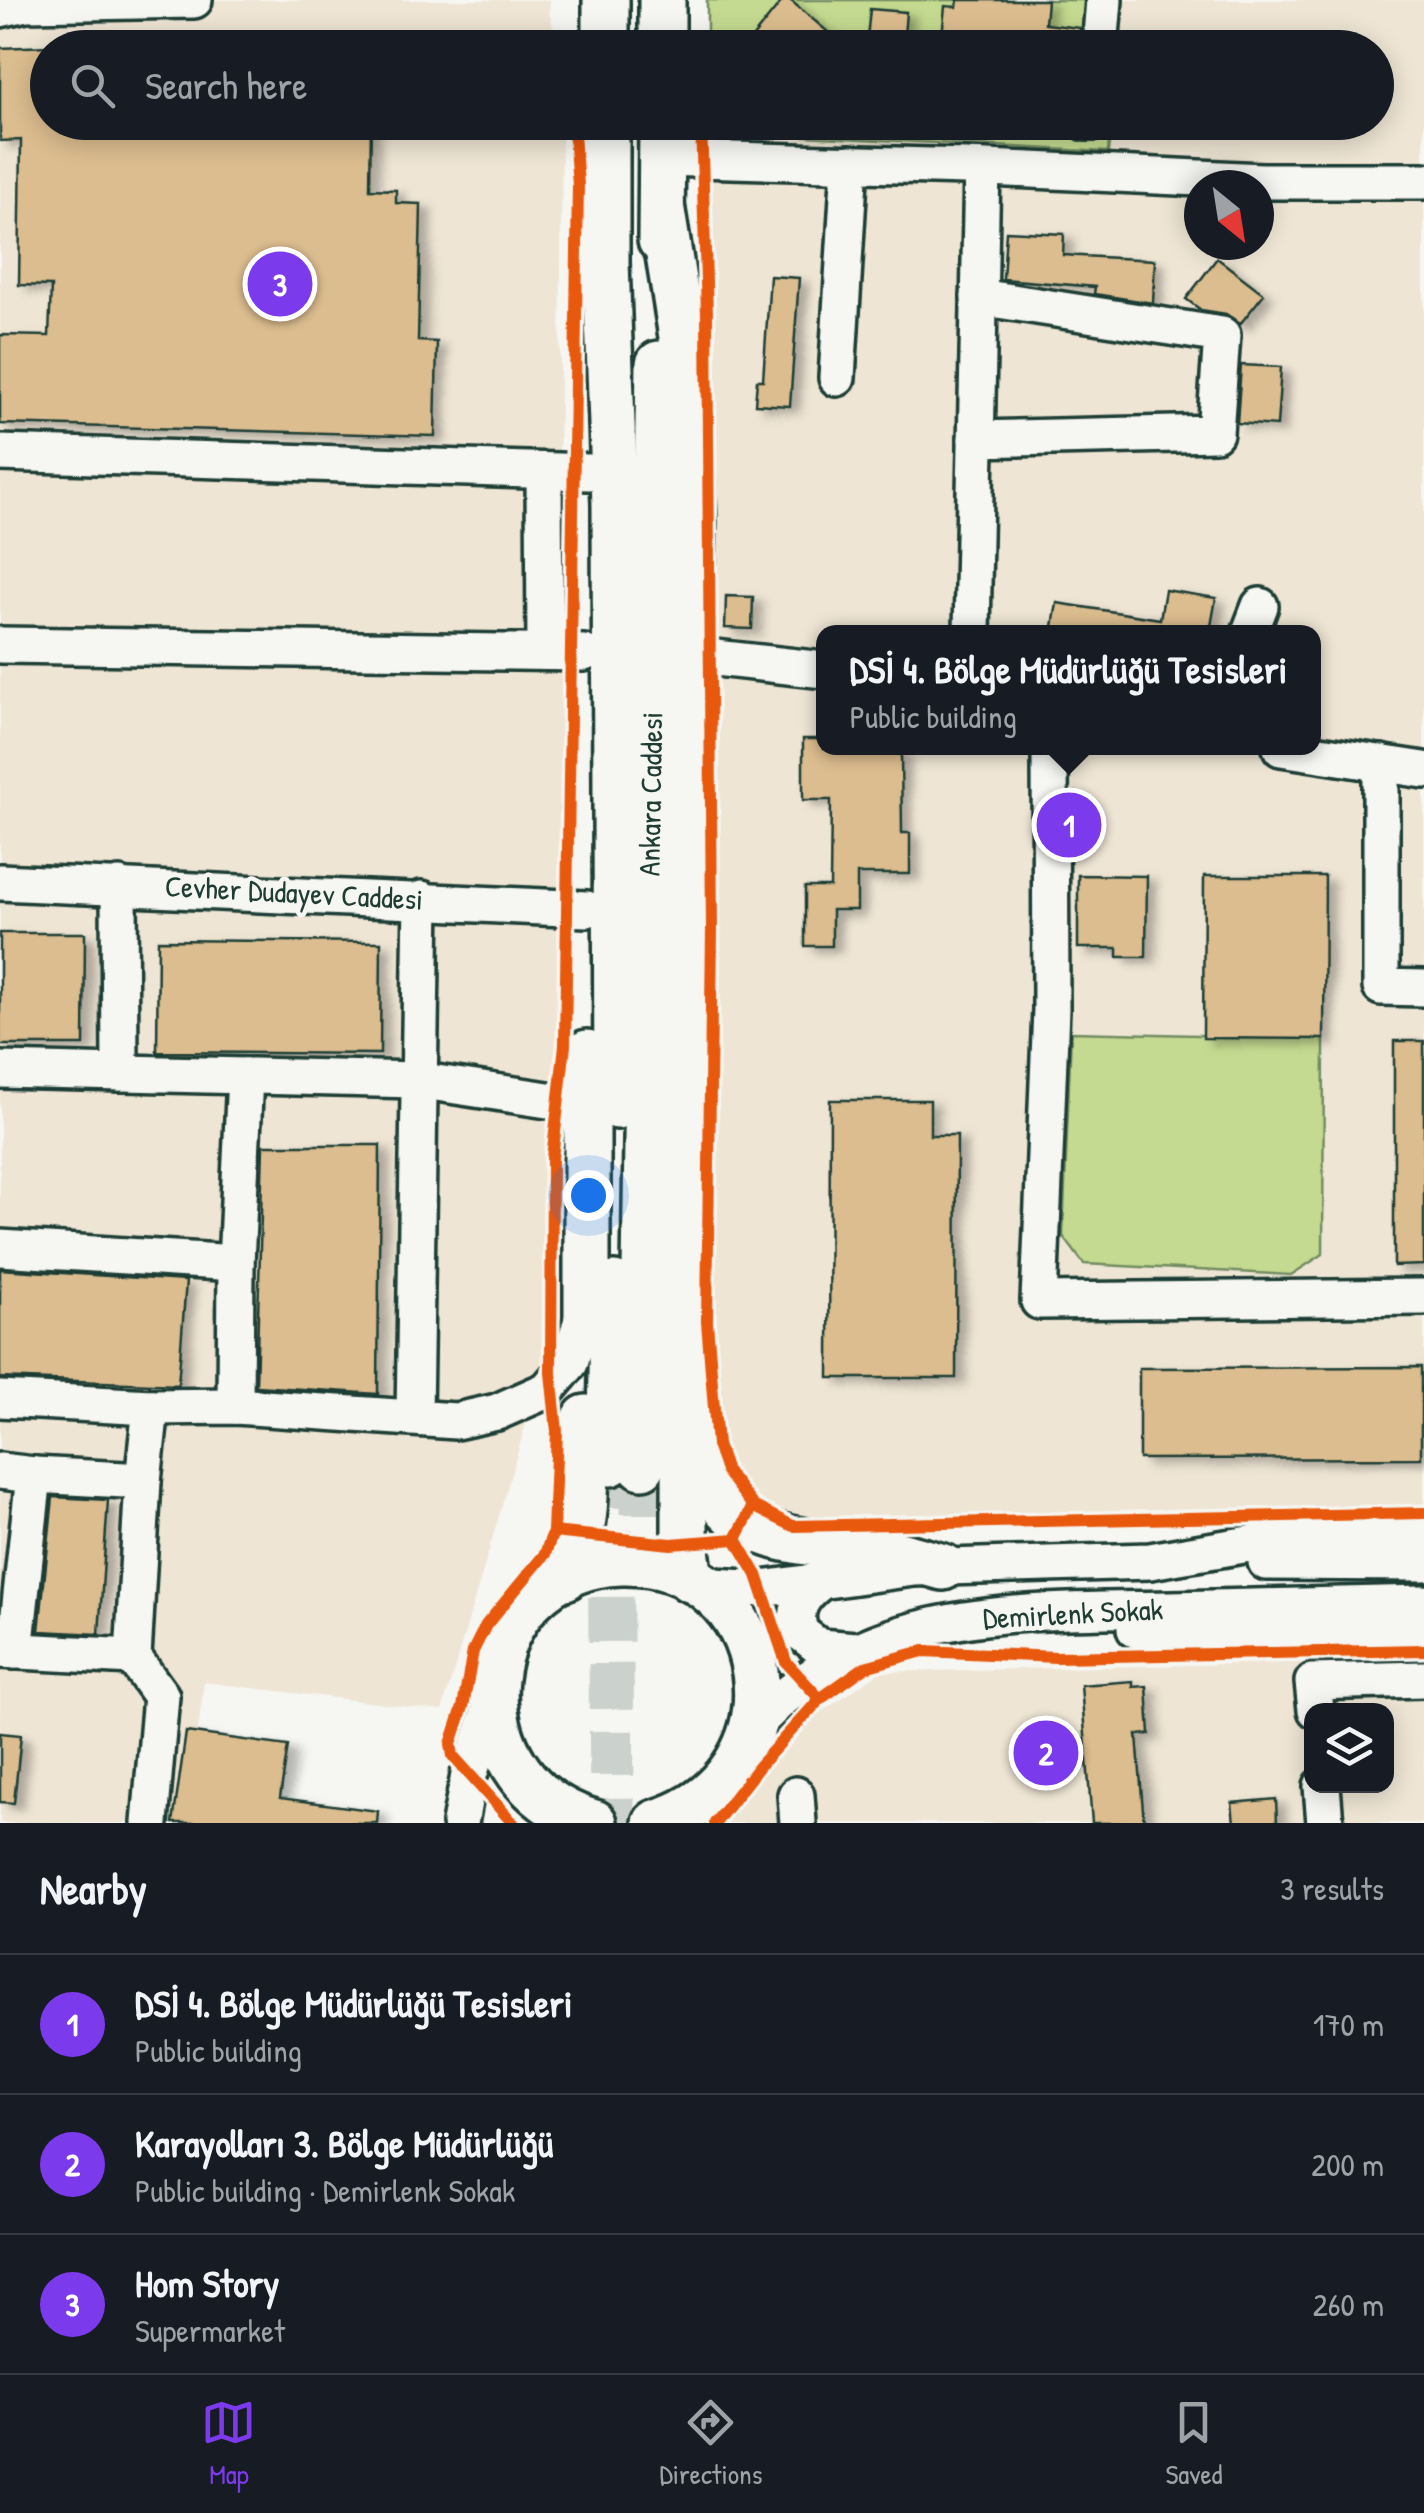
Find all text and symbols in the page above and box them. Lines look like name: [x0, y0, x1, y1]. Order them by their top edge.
search box: [30, 30, 1394, 140]
icon: search: [65, 58, 120, 113]
text: Search here: [145, 59, 307, 111]
north arrow: [1184, 170, 1274, 260]
pin: 3: [248, 246, 312, 322]
popup: [816, 625, 1321, 755]
text: DSİ 4. Bölge Müdürlüğü Tesisleri: [850, 643, 1287, 695]
text: Public building: [850, 695, 1017, 738]
street label: Ankara Caddesi: [629, 711, 671, 877]
pin: 1: [1036, 788, 1102, 862]
street label: Cevher Dudayev Caddesi: [164, 865, 424, 919]
your location: [563, 1170, 614, 1221]
street label: Demirlenk Sokak: [982, 1588, 1164, 1638]
map controls: [1304, 1703, 1394, 1793]
button: layers: [1304, 1703, 1394, 1793]
pin: 2: [1014, 1716, 1078, 1790]
text: Nearby: [40, 1860, 147, 1917]
text: 3 results: [1280, 1867, 1384, 1910]
text: DSİ 4. Bölge Müdürlüğü Tesisleri: [135, 1977, 572, 2029]
text: 1: [67, 2003, 78, 2046]
text: 170 m: [1313, 2003, 1384, 2046]
text: Public building: [135, 2029, 302, 2072]
text: Karayolları 3. Bölge Müdürlüğü: [135, 2117, 553, 2169]
text: 2: [65, 2143, 80, 2186]
text: 200 m: [1311, 2143, 1384, 2186]
text: Public building · Demirlenk Sokak: [135, 2169, 515, 2212]
text: Hom Story: [135, 2257, 279, 2309]
text: 3: [65, 2283, 80, 2326]
text: 260 m: [1313, 2283, 1384, 2326]
text: Supermarket: [135, 2309, 285, 2352]
tab: Map: [201, 2395, 256, 2493]
tab: Directions: [659, 2395, 762, 2493]
tab: Saved: [1165, 2395, 1223, 2493]

